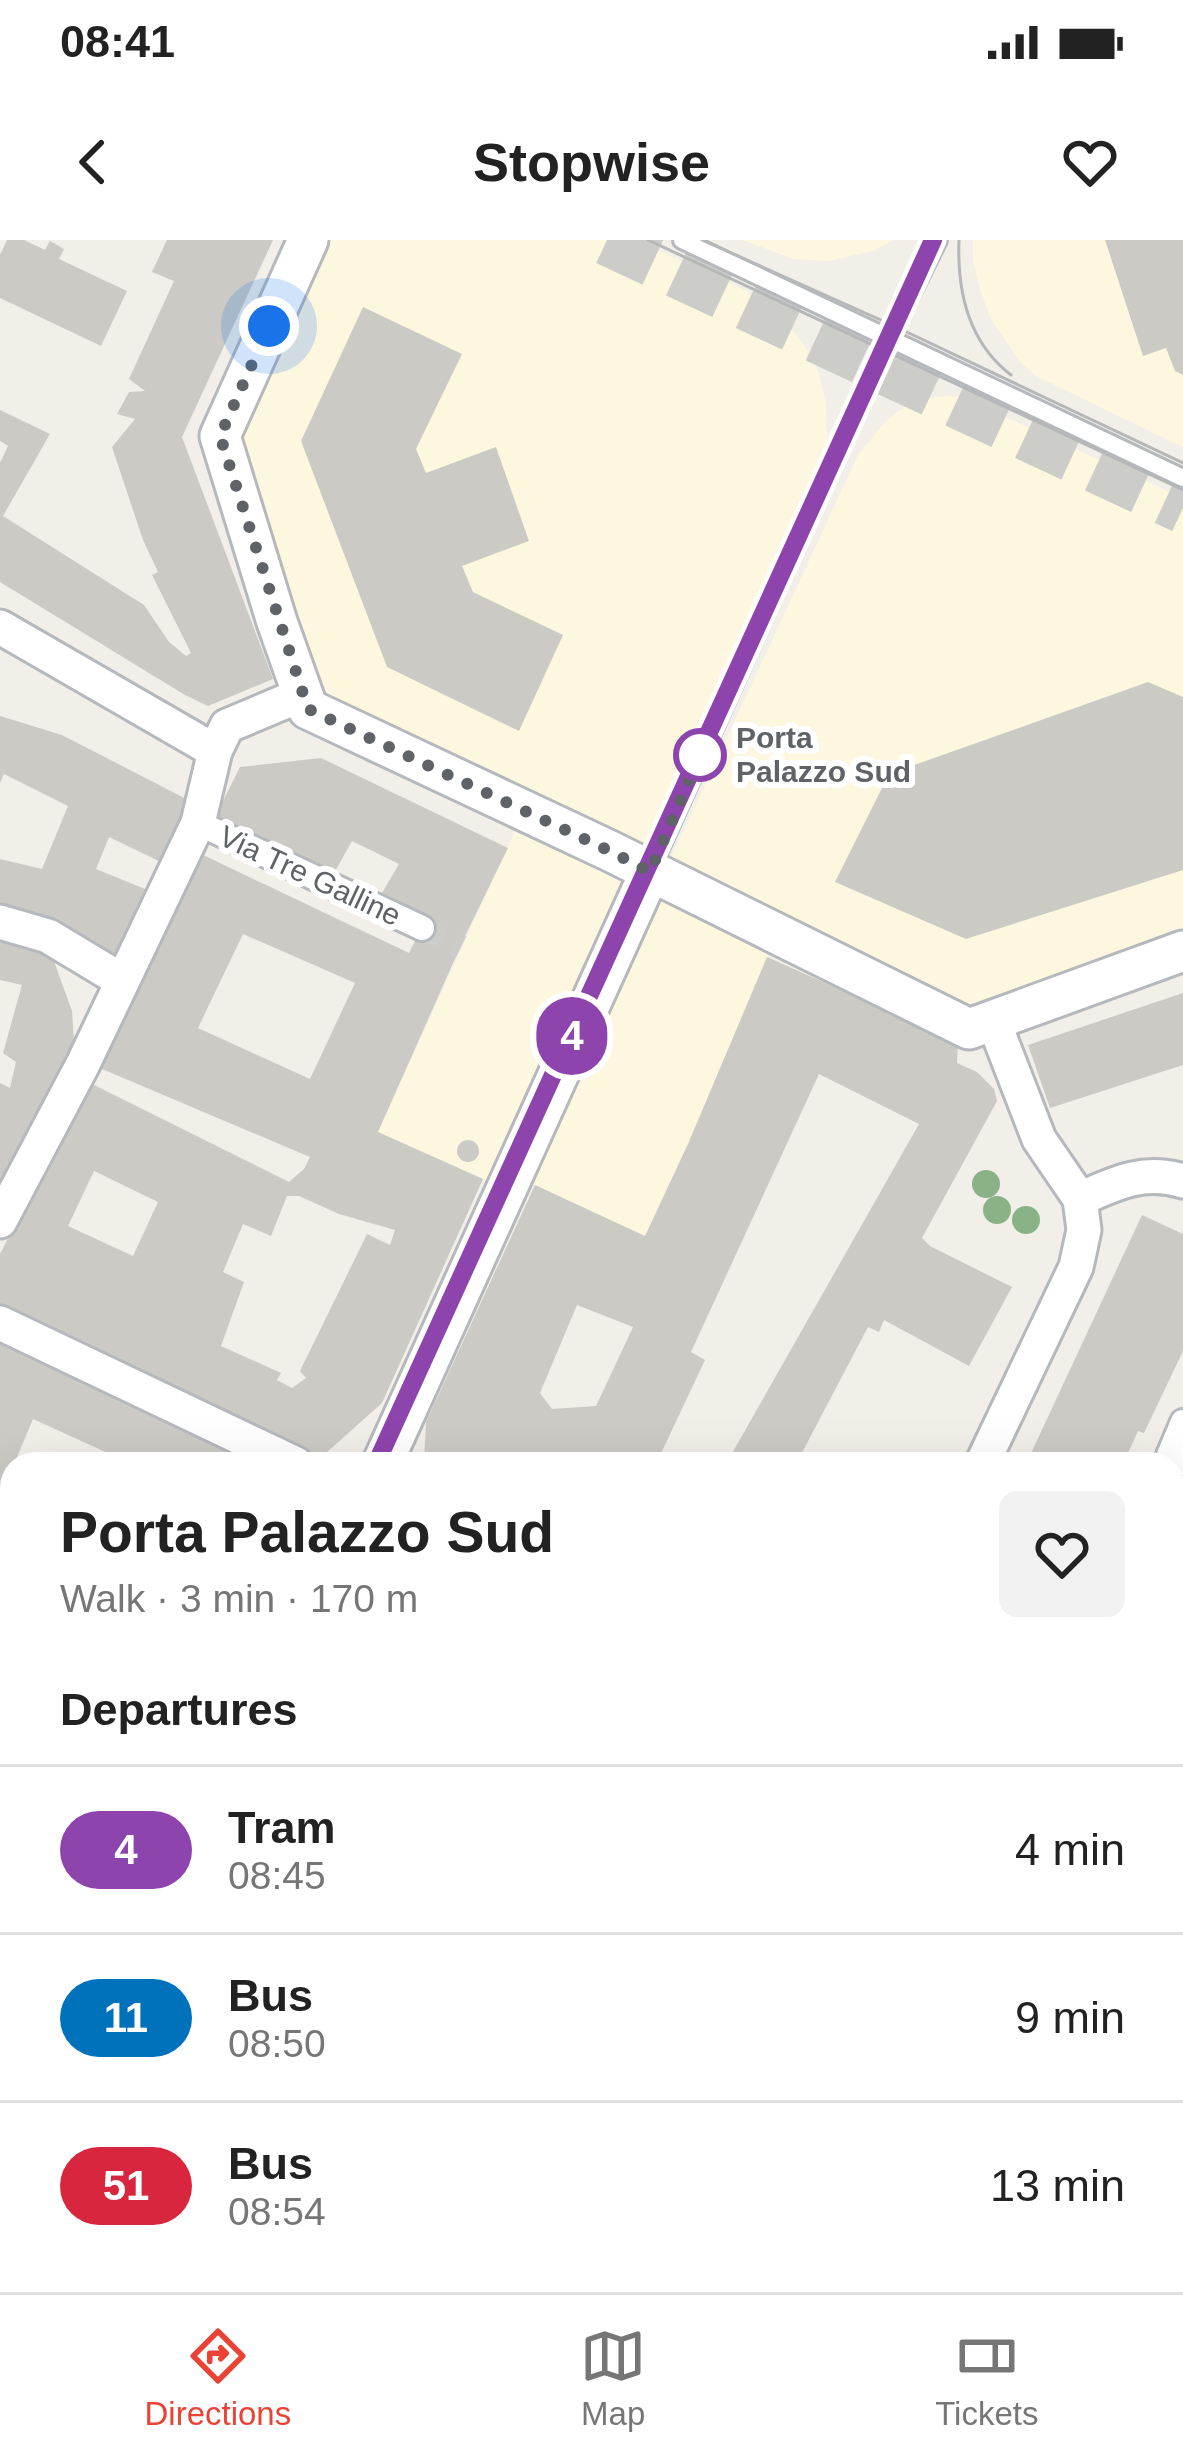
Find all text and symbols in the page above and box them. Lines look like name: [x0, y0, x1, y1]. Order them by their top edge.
text: 08:41: [60, 16, 175, 67]
icon: back: [60, 129, 126, 195]
icon: heart: [1057, 129, 1123, 195]
text: Stopwise: [473, 132, 710, 192]
your location: [239, 296, 299, 356]
place label: Porta Palazzo Sud: [736, 721, 911, 788]
marker: Porta Palazzo Sud: [675, 730, 725, 780]
street label: Via Tre Galline: [214, 819, 406, 932]
line badge: 4: [533, 997, 611, 1075]
text: 4: [560, 1012, 584, 1059]
button: heart: [999, 1491, 1125, 1617]
text: Porta Palazzo Sud: [60, 1500, 554, 1564]
text: Walk · 3 min · 170 m: [60, 1577, 418, 1620]
text: Departures: [60, 1684, 298, 1735]
text: Tram: [228, 1802, 336, 1853]
text: 4 min: [1015, 1824, 1125, 1875]
text: 4: [114, 1826, 138, 1873]
text: 08:45: [228, 1854, 326, 1897]
text: Bus: [228, 1970, 313, 2021]
text: 9 min: [1015, 1992, 1125, 2043]
text: 11: [104, 1994, 148, 2041]
text: 08:50: [228, 2022, 326, 2065]
text: Bus: [228, 2138, 313, 2189]
text: 13 min: [990, 2160, 1125, 2211]
text: 51: [103, 2162, 149, 2209]
text: 08:54: [228, 2190, 326, 2233]
tab: Directions: [144, 2323, 291, 2433]
tab: Map: [580, 2323, 646, 2433]
tab: Tickets: [935, 2323, 1038, 2433]

